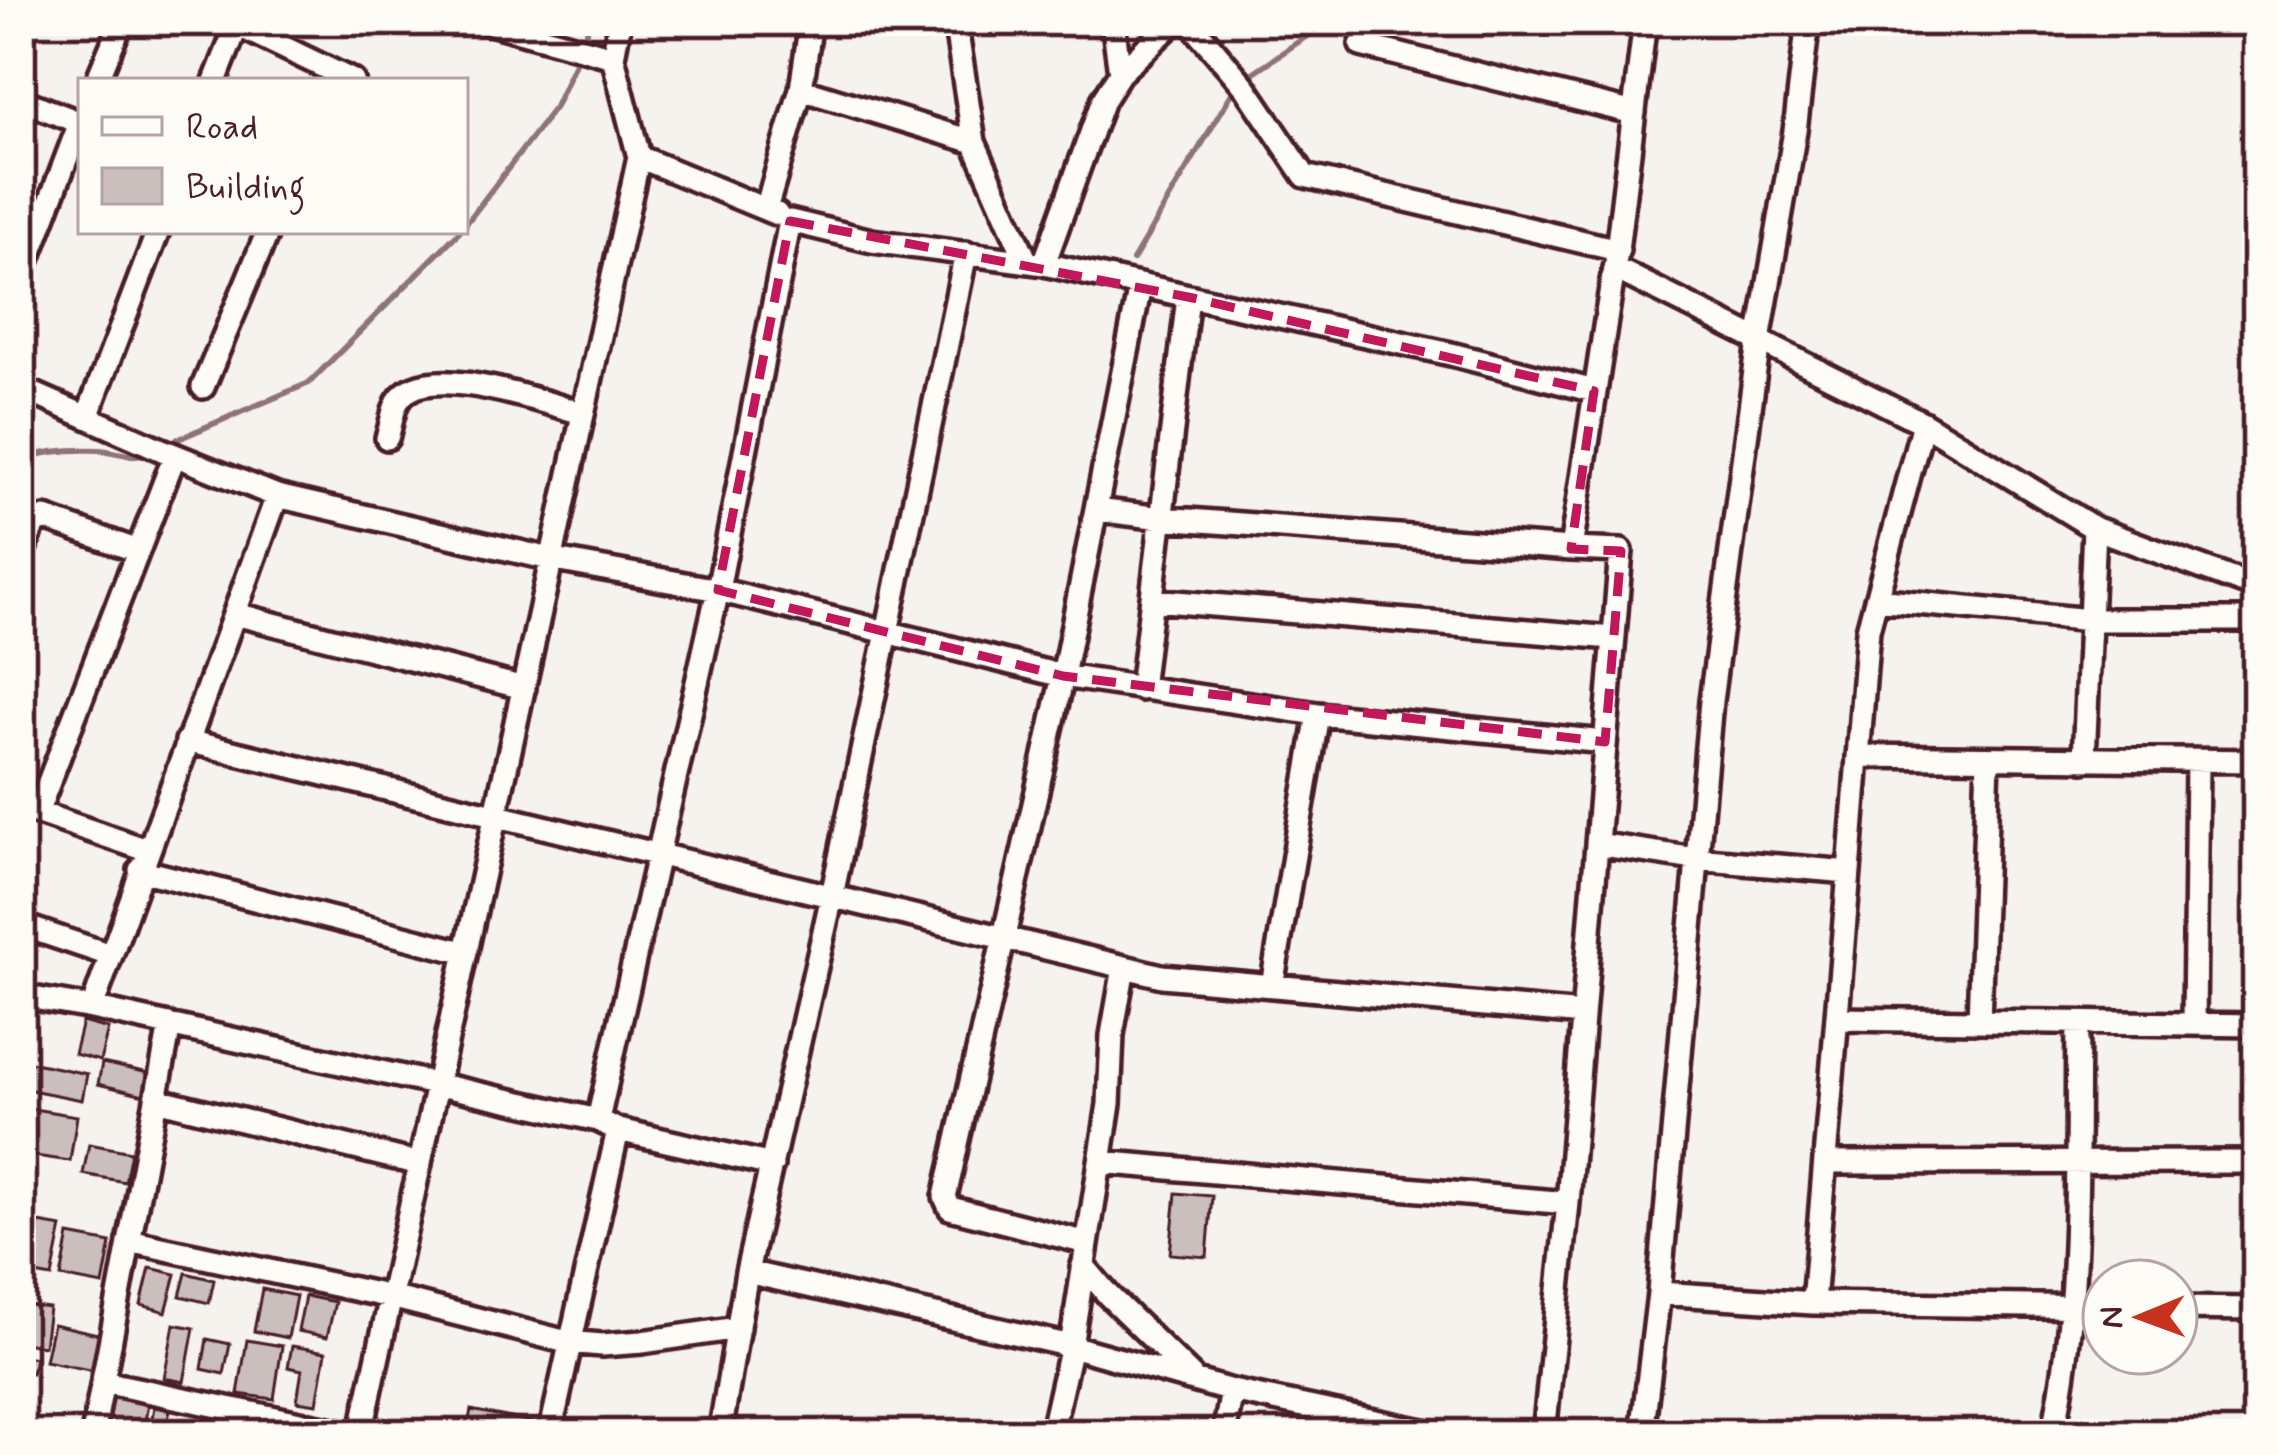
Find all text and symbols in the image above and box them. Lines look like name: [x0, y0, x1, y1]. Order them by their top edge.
legend: [78, 78, 468, 234]
text: Road: [186, 105, 258, 152]
text: Building: [186, 165, 305, 215]
north arrow: [2080, 1257, 2200, 1377]
text: N: [2091, 1306, 2135, 1329]

